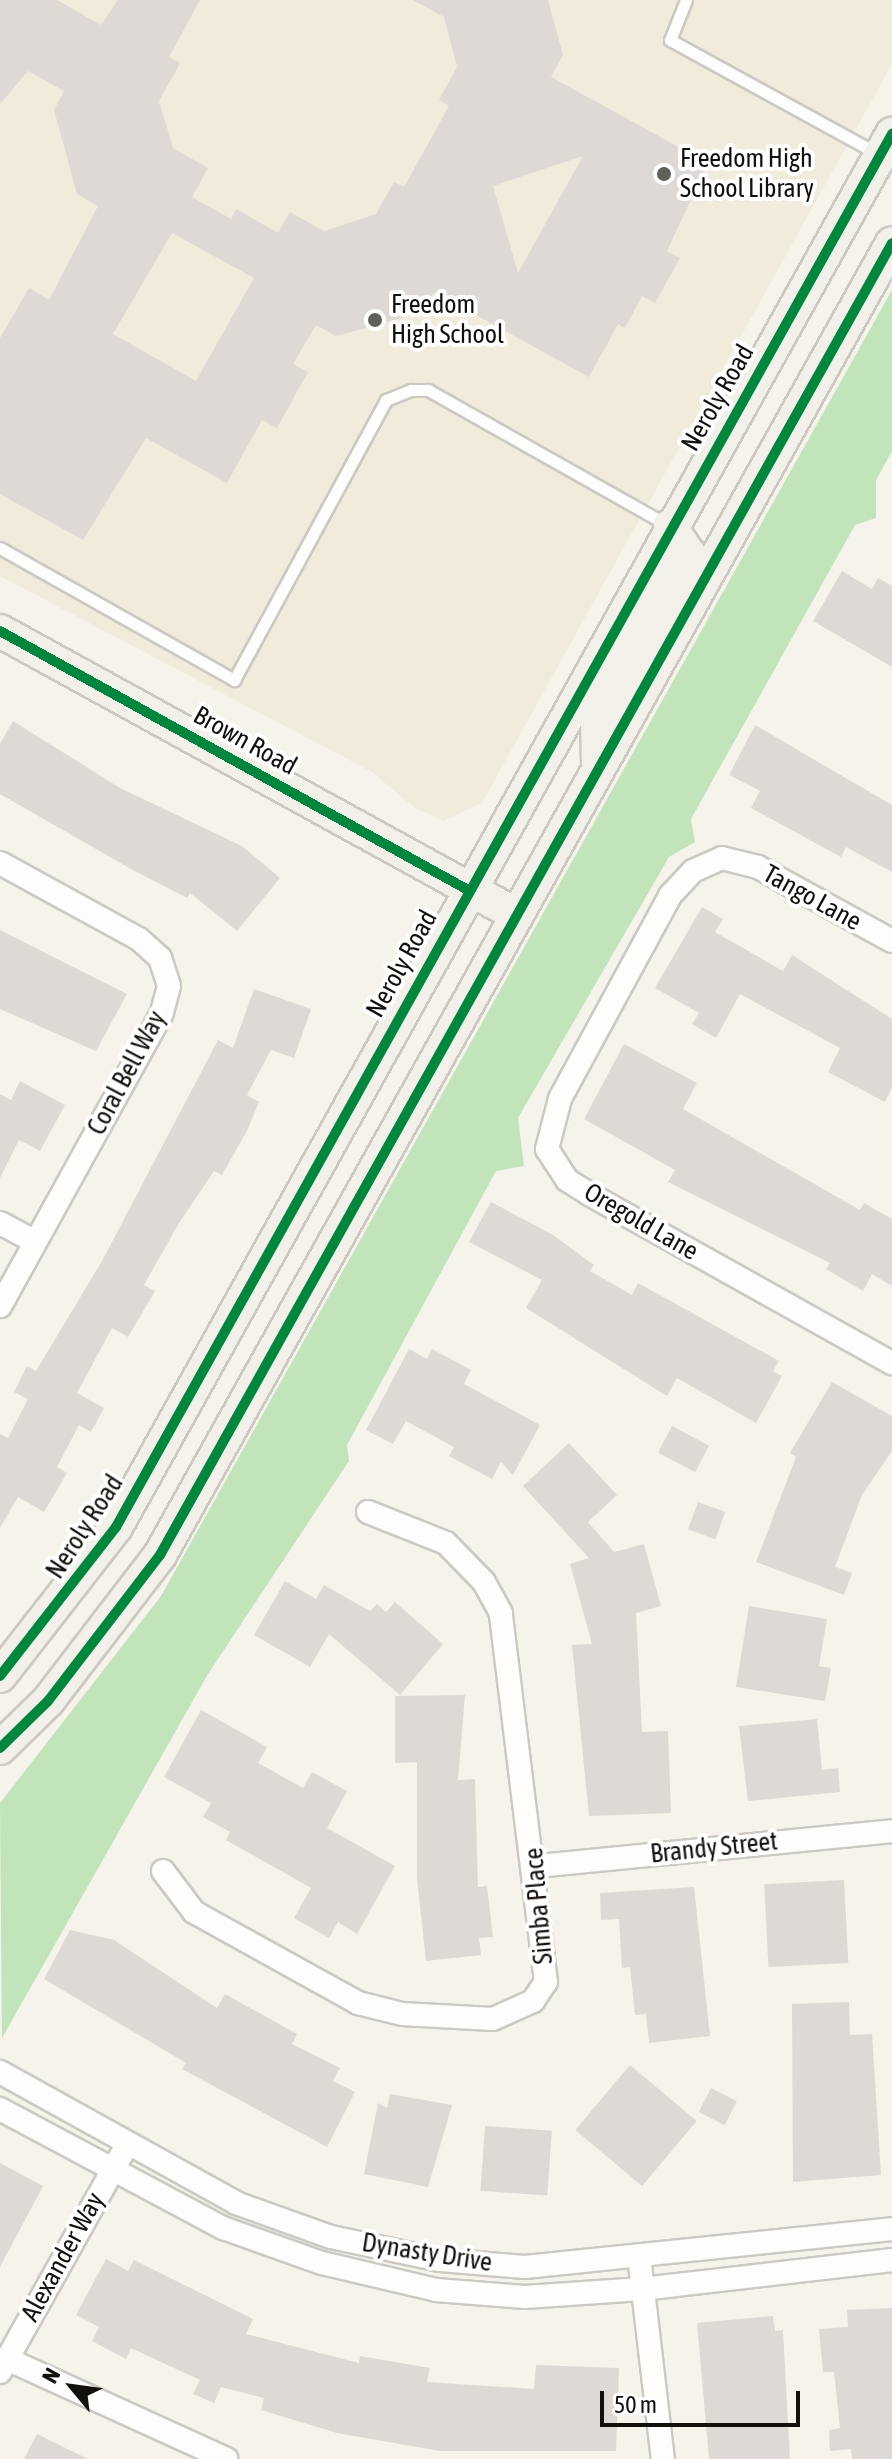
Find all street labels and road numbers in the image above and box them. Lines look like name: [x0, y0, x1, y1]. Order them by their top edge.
street label: Neroly Road: [675, 339, 761, 457]
street label: Brown Road: [188, 700, 302, 782]
street label: Tango Lane: [758, 858, 866, 938]
street label: Neroly Road: [360, 905, 444, 1023]
street label: Coral Bell Way: [81, 1006, 173, 1140]
street label: Oregold Lane: [578, 1177, 704, 1267]
street label: Neroly Road: [40, 1469, 130, 1585]
street label: Brandy Street: [649, 1826, 779, 1870]
street label: Simba Place: [518, 1846, 560, 1966]
street label: Alexander Way: [15, 2187, 111, 2327]
street label: Dynasty Drive: [360, 2227, 494, 2279]

